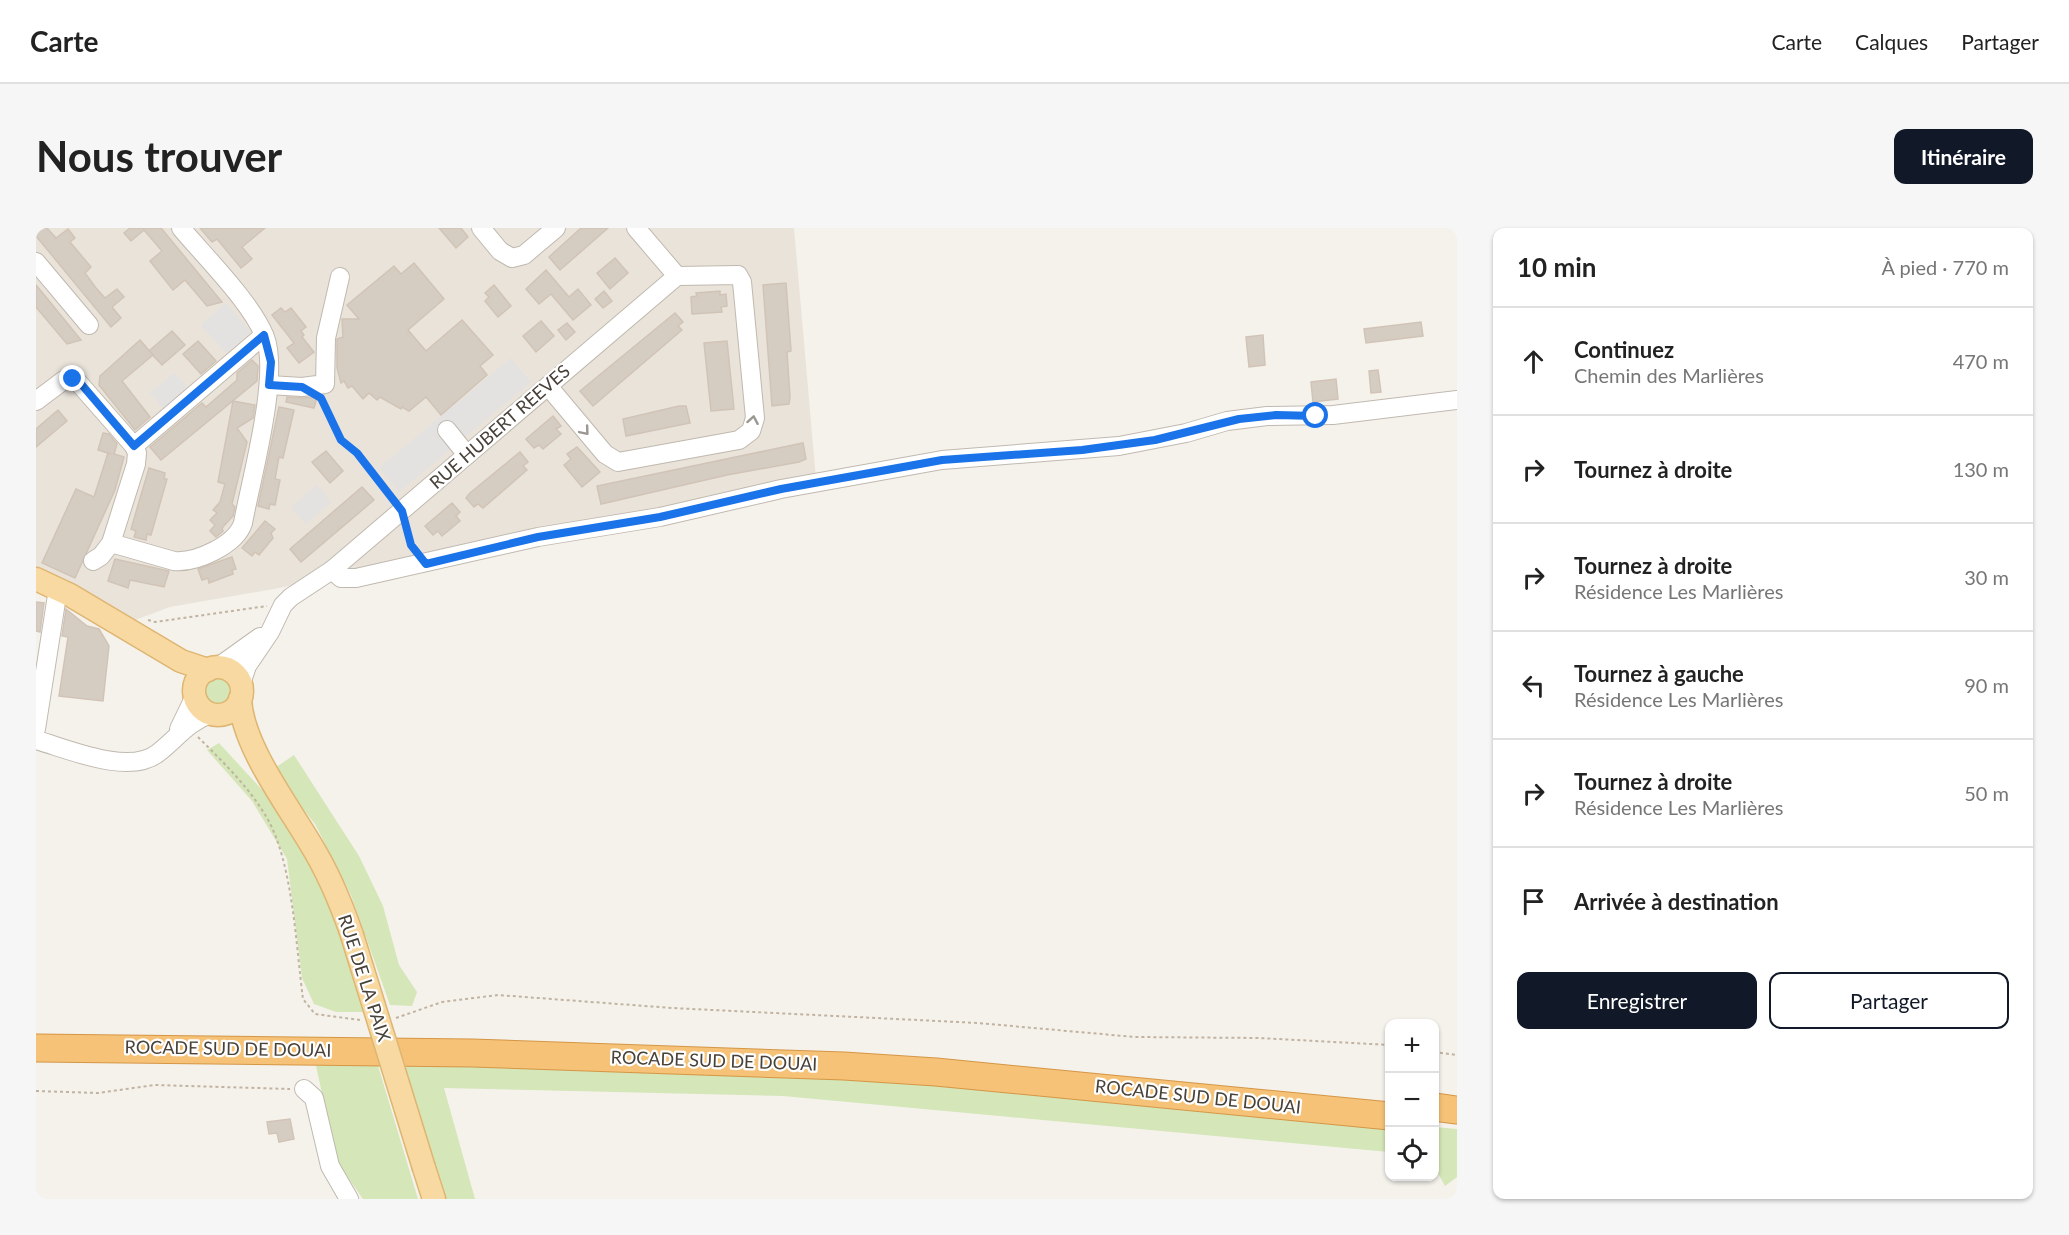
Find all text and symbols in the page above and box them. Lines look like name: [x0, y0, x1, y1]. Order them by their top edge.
text: Carte: [30, 24, 98, 58]
text: Carte: [1771, 29, 1822, 54]
text: Calques: [1855, 29, 1928, 54]
text: Partager: [1961, 29, 2039, 54]
button: Itinéraire: [1894, 129, 2033, 184]
text: Nous trouver: [36, 131, 282, 181]
text: 10 min: [1517, 251, 1597, 283]
text: À pied · 770 m: [1881, 255, 2009, 279]
text: Continuez: [1574, 336, 1674, 363]
icon: ahead: [1517, 345, 1550, 378]
text: 470 m: [1953, 349, 2009, 373]
street label: RUE HUBERT REEVES: [425, 359, 574, 493]
text: Chemin des Marlières: [1574, 363, 1764, 387]
route end: [59, 365, 85, 391]
route start: [1302, 402, 1328, 428]
one-way arrow: [746, 415, 759, 425]
one-way arrow: [578, 424, 589, 435]
icon: right: [1517, 453, 1550, 486]
text: Tournez à droite: [1574, 456, 1732, 483]
text: 130 m: [1953, 457, 2009, 481]
text: Tournez à droite: [1574, 552, 1732, 579]
icon: right: [1517, 561, 1550, 594]
text: 30 m: [1964, 565, 2009, 589]
text: Résidence Les Marlières: [1574, 579, 1783, 603]
text: Tournez à gauche: [1574, 660, 1744, 687]
icon: left: [1517, 669, 1550, 702]
text: 90 m: [1964, 673, 2009, 697]
text: Résidence Les Marlières: [1574, 687, 1783, 711]
text: Tournez à droite: [1574, 768, 1732, 795]
icon: right: [1517, 777, 1550, 810]
text: 50 m: [1964, 781, 2009, 805]
text: Résidence Les Marlières: [1574, 795, 1783, 819]
icon: arrive: [1517, 885, 1550, 918]
text: Arrivée à destination: [1574, 888, 1779, 915]
street label: RUE DE LA PAIX: [334, 911, 396, 1044]
button: Enregistrer: [1517, 972, 1757, 1029]
button: Partager: [1769, 972, 2009, 1029]
map controls: [1385, 1019, 1439, 1181]
button: +: [1385, 1019, 1439, 1073]
street label: ROCADE SUD DE DOUAI: [124, 1035, 332, 1061]
street label: ROCADE SUD DE DOUAI: [610, 1045, 818, 1075]
button: −: [1385, 1073, 1439, 1127]
street label: ROCADE SUD DE DOUAI: [1094, 1074, 1302, 1118]
button: locate: [1385, 1127, 1439, 1181]

